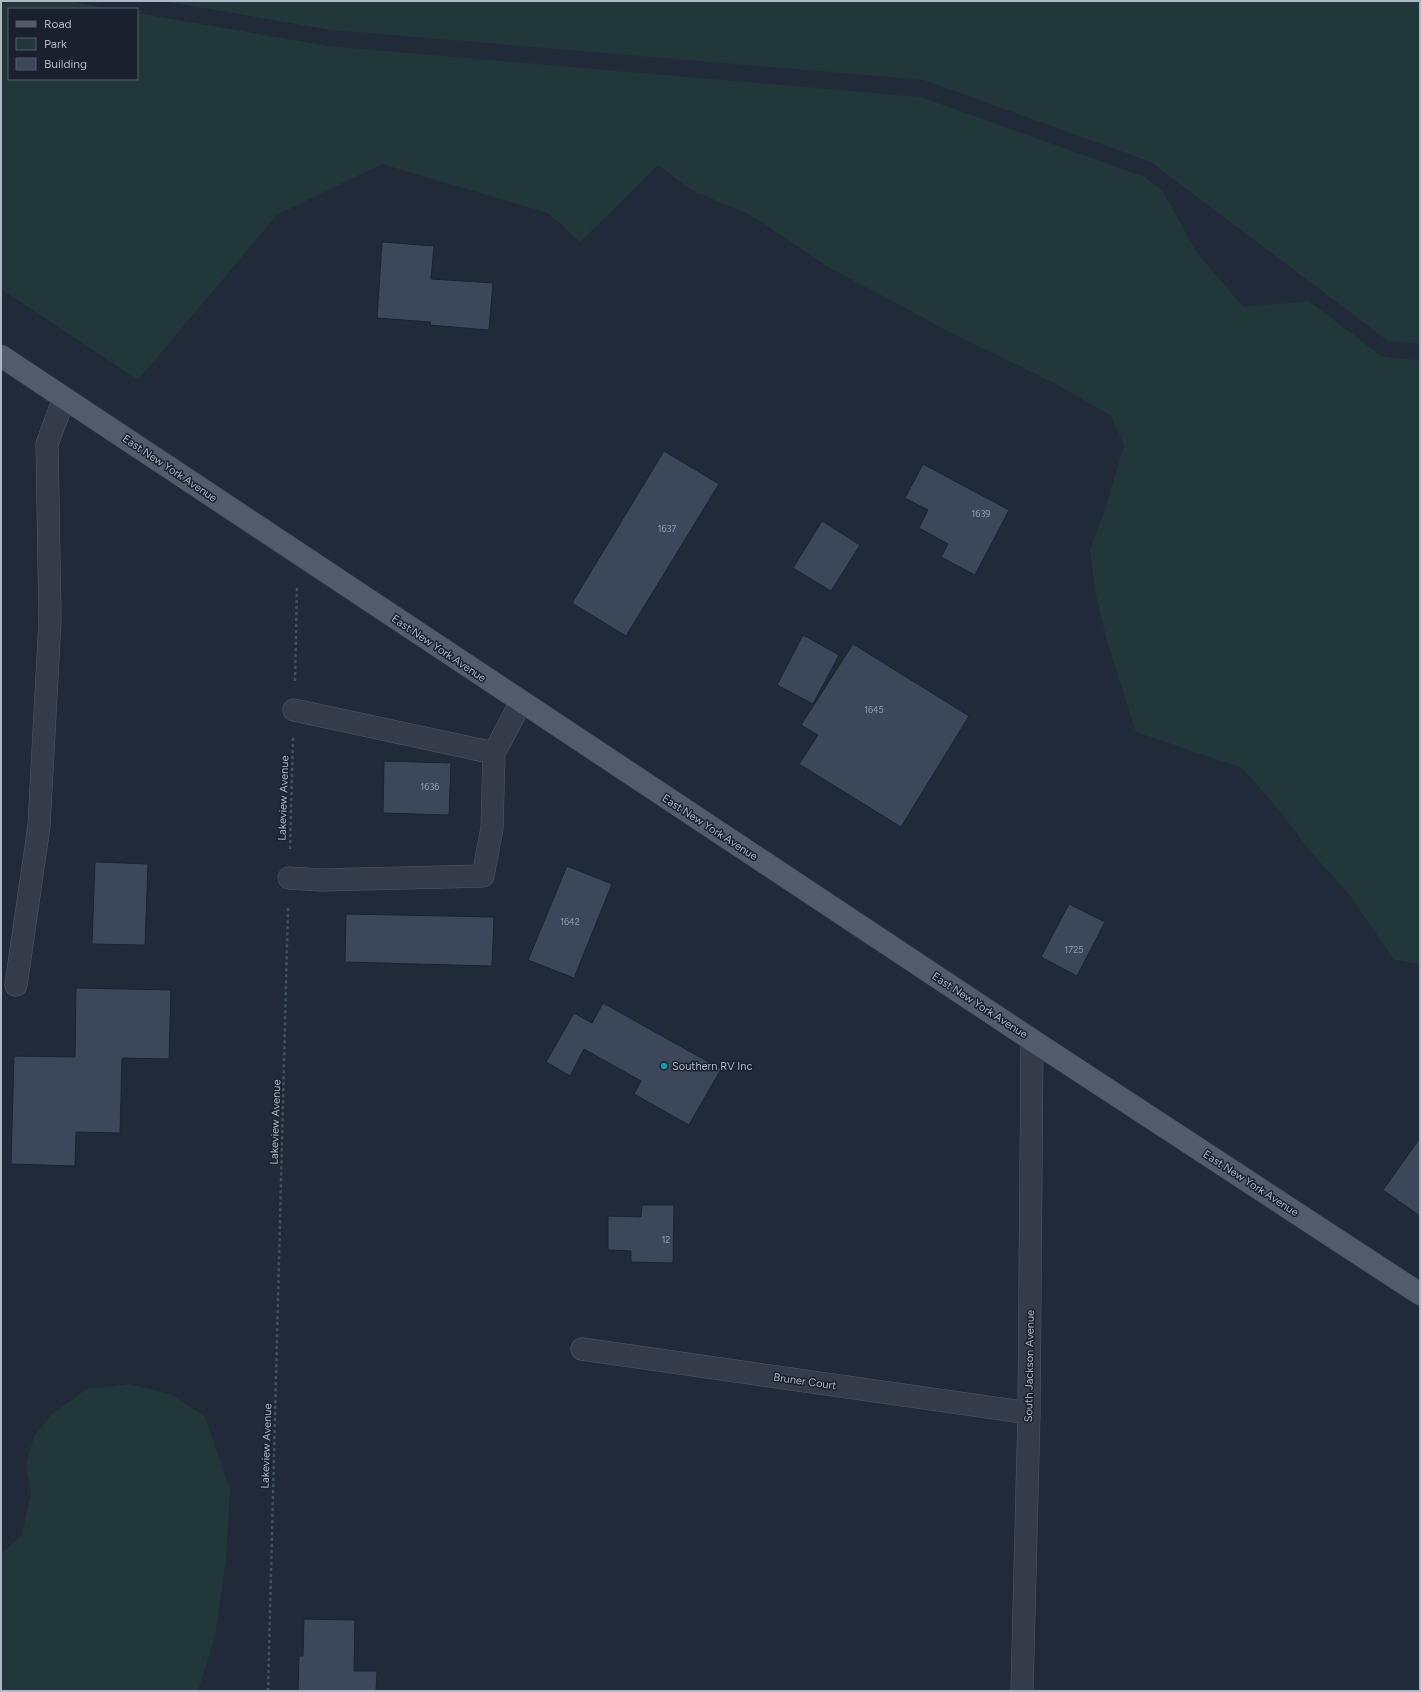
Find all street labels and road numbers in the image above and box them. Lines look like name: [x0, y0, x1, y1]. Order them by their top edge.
street label: East New York Avenue: [120, 432, 219, 505]
street label: East New York Avenue: [389, 612, 488, 685]
street label: Lakeview Avenue: [276, 755, 291, 841]
street label: East New York Avenue: [660, 792, 760, 863]
street label: East New York Avenue: [930, 970, 1030, 1041]
street label: Lakeview Avenue: [268, 1079, 283, 1165]
street label: East New York Avenue: [1201, 1148, 1301, 1219]
street label: South Jackson Avenue: [1022, 1310, 1037, 1422]
street label: Bruner Court: [773, 1371, 837, 1392]
street label: Lakeview Avenue: [259, 1403, 274, 1489]

